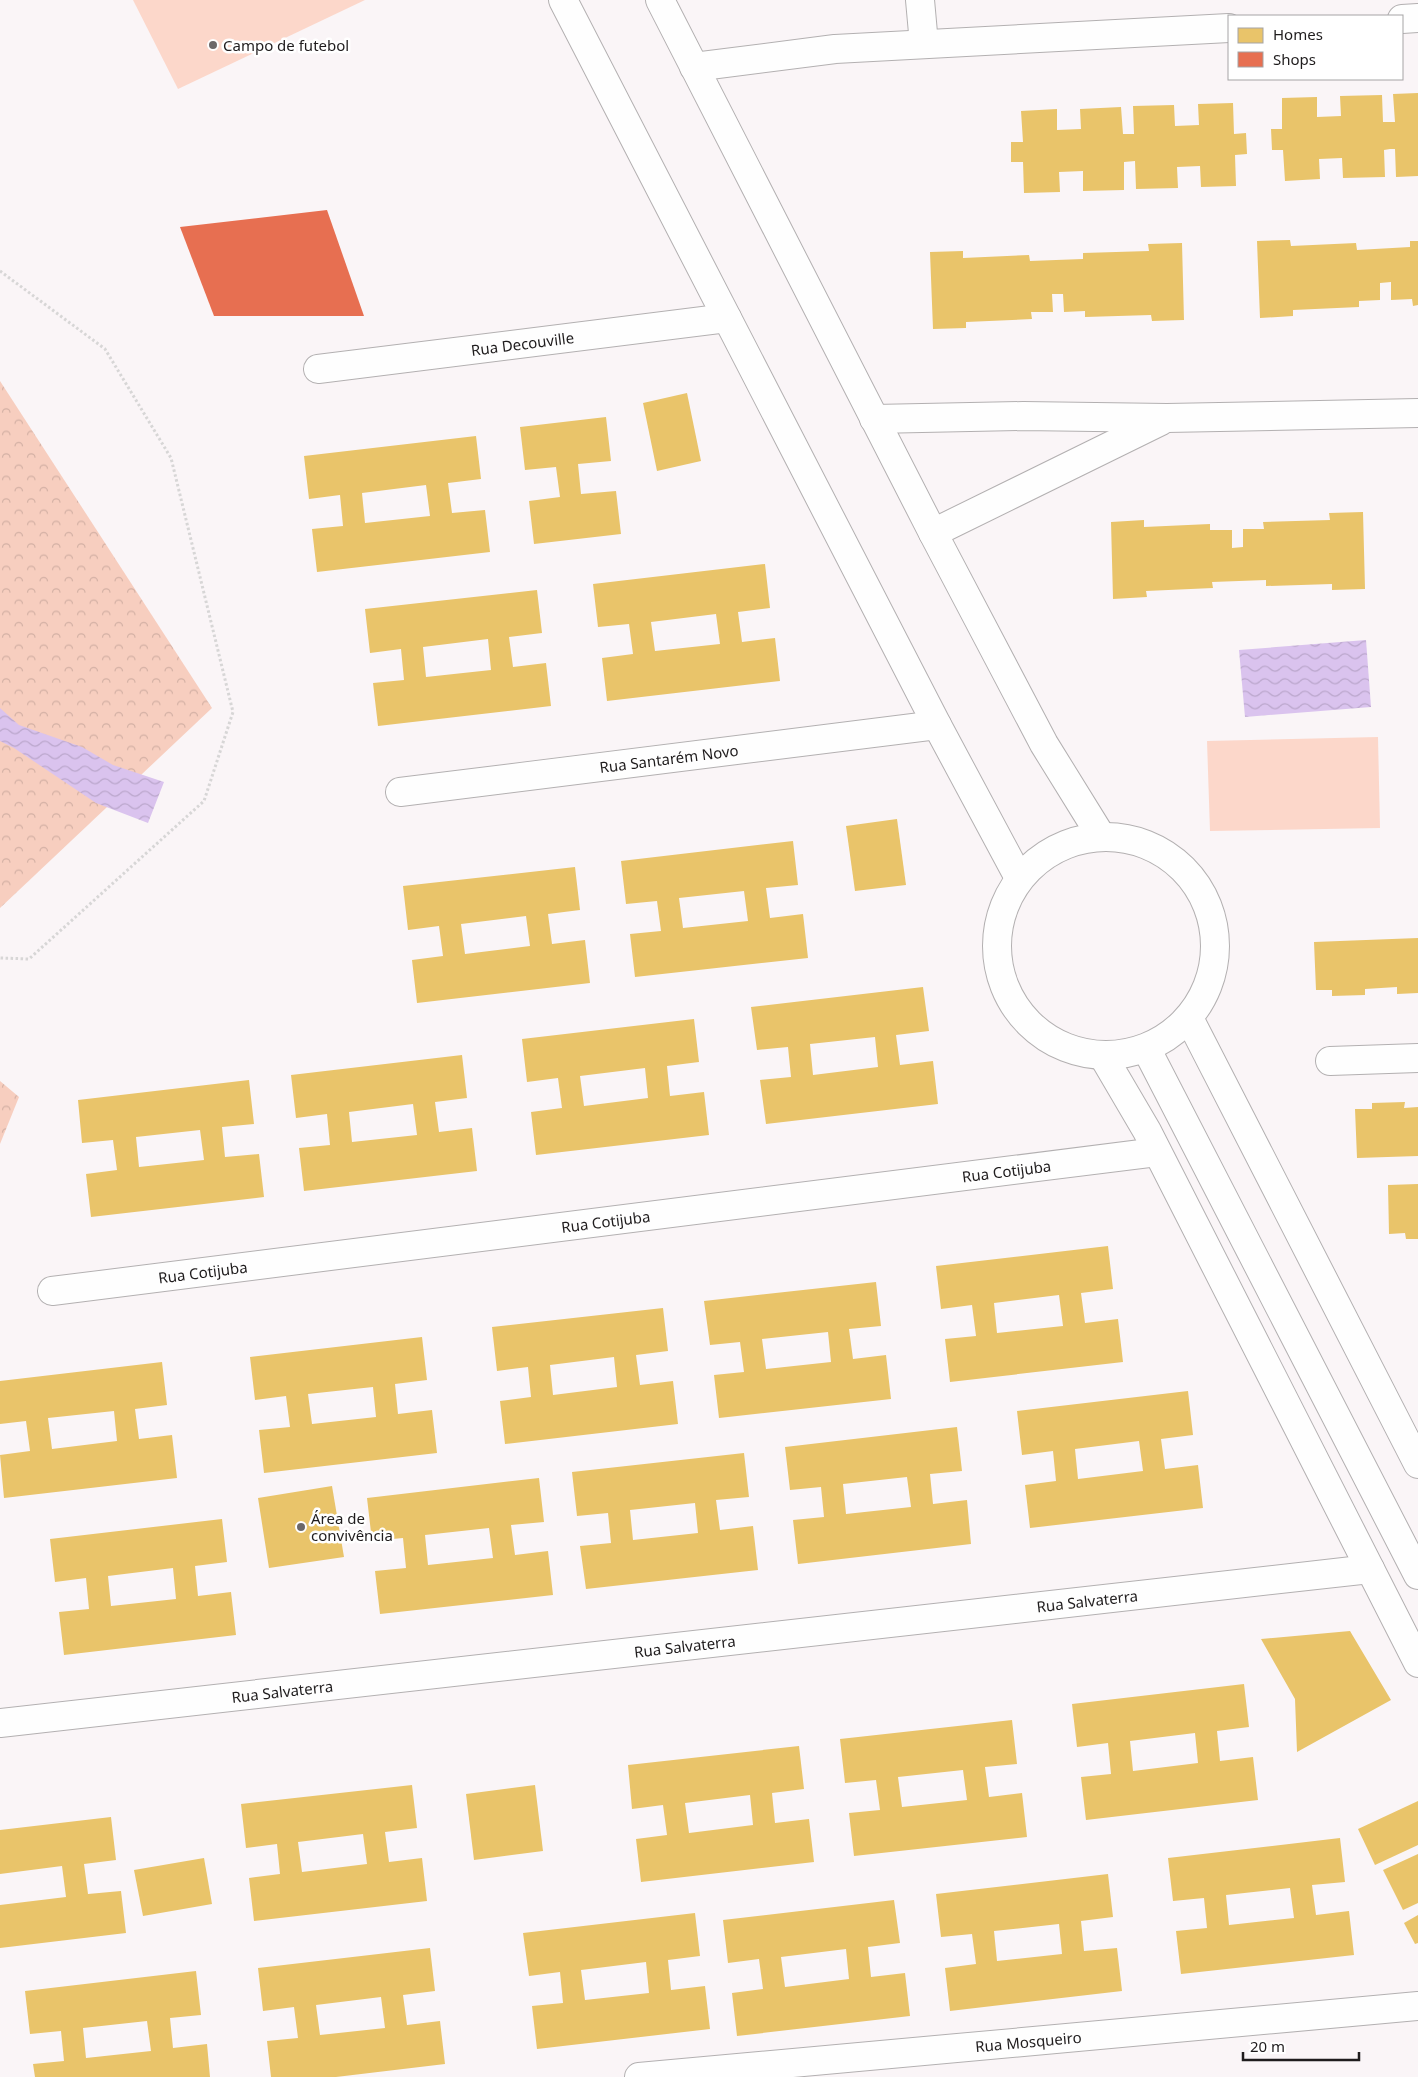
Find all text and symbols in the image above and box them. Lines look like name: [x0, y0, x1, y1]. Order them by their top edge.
legend: [1228, 15, 1403, 80]
text: Homes: [1273, 24, 1323, 44]
place label: Campo de futebol: [223, 35, 349, 55]
marker: Campo de futebol: [207, 39, 219, 51]
text: Shops: [1273, 49, 1316, 69]
street label: Rua Decouville: [470, 327, 575, 360]
street label: Rua Santarém Novo: [598, 740, 740, 777]
street label: Rua Cotijuba: [961, 1155, 1052, 1186]
street label: Rua Cotijuba: [560, 1206, 651, 1237]
street label: Rua Cotijuba: [157, 1257, 249, 1288]
place label: Área de convivência: [311, 1508, 393, 1545]
marker: Área de convivência: [295, 1521, 307, 1533]
street label: Rua Salvaterra: [1035, 1585, 1139, 1616]
street label: Rua Salvaterra: [633, 1630, 736, 1662]
street label: Rua Salvaterra: [230, 1676, 334, 1707]
street label: Rua Mosqueiro: [974, 2027, 1082, 2056]
scale bar: [1243, 2030, 1359, 2062]
text: 20 m: [1250, 2036, 1285, 2056]

